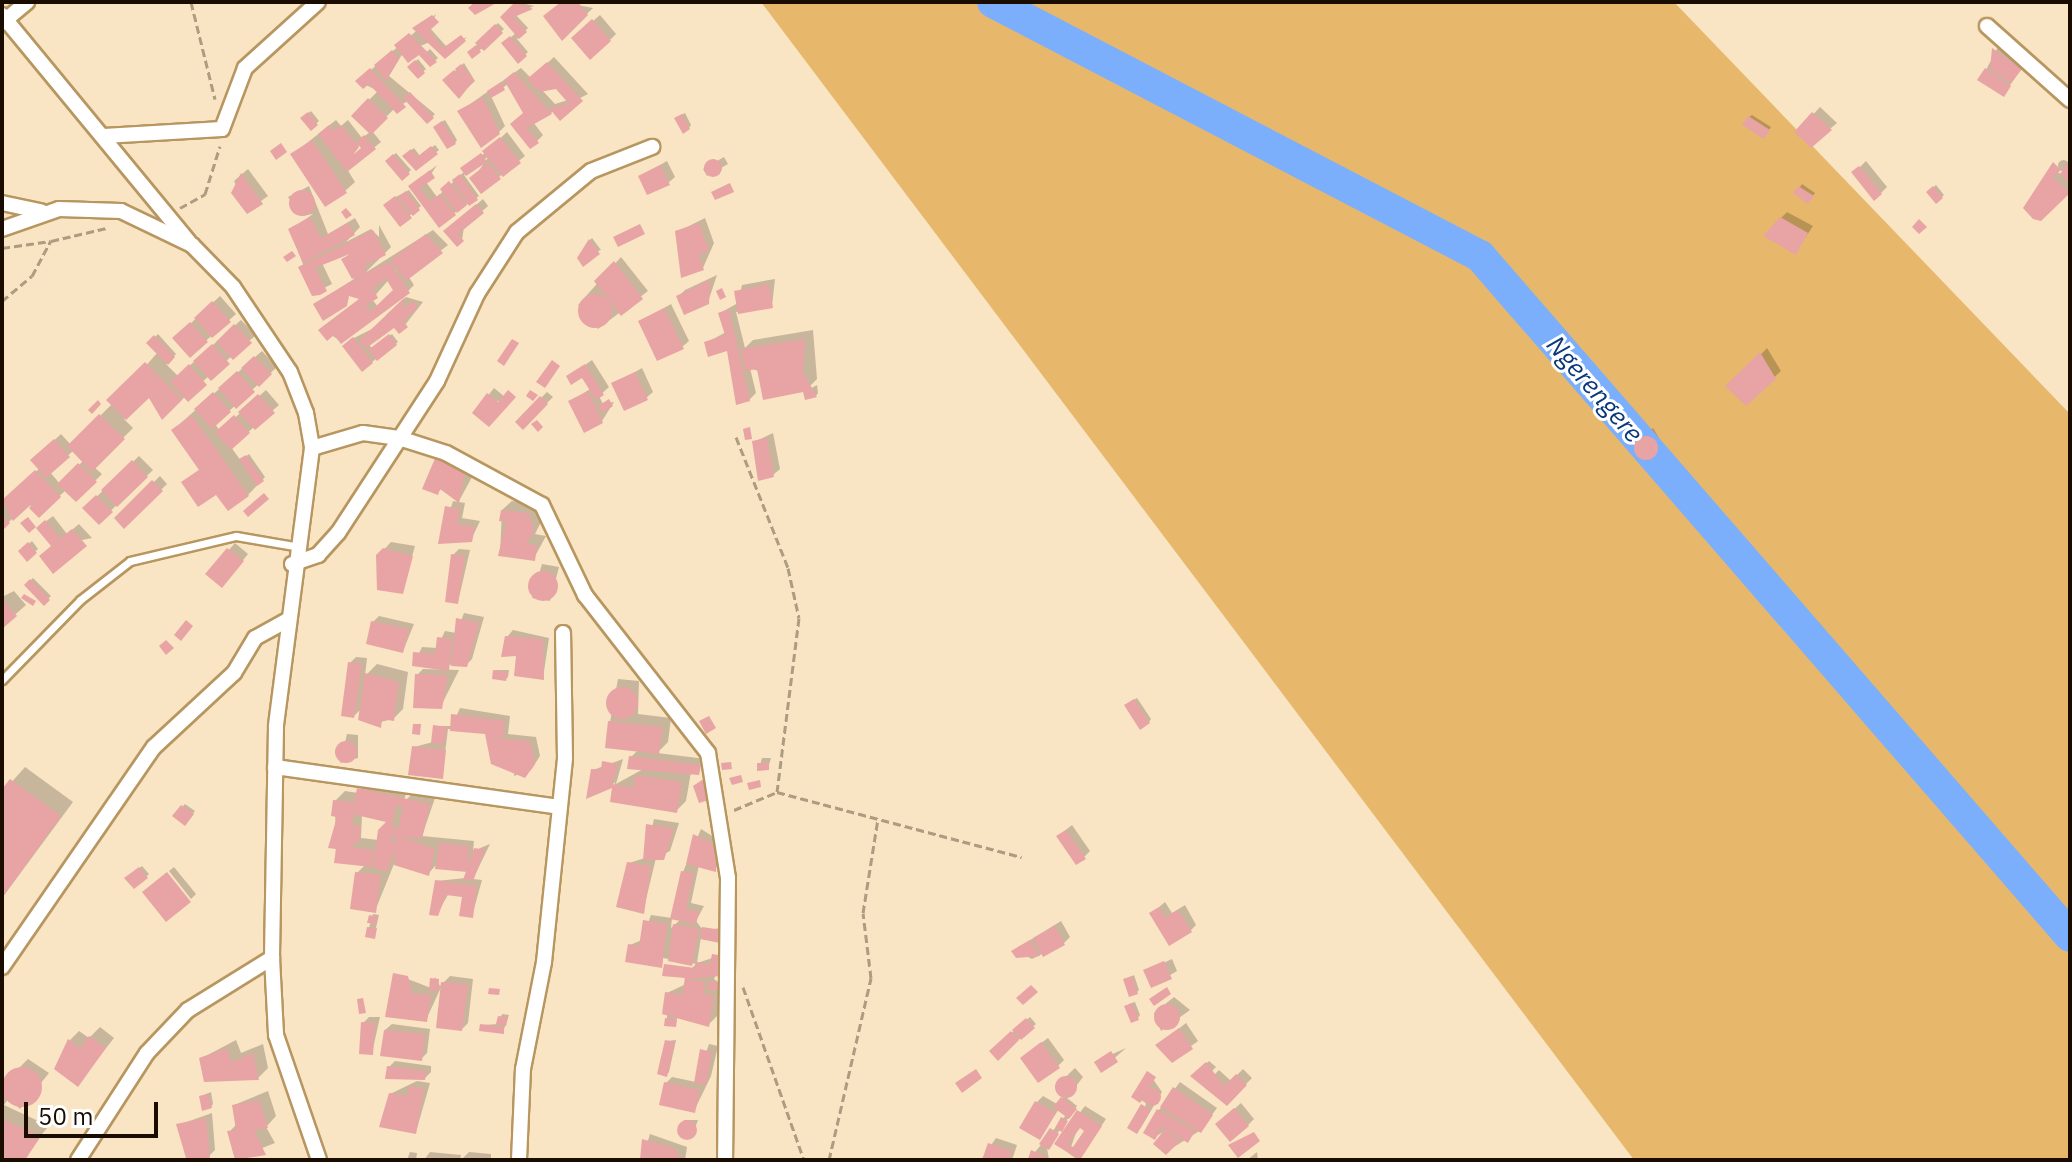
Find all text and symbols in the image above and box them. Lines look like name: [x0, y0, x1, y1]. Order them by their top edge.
water label: Ngerengere: [1540, 329, 1650, 449]
scale bar: [28, 1086, 162, 1136]
text: 50 m: [38, 1100, 93, 1132]

